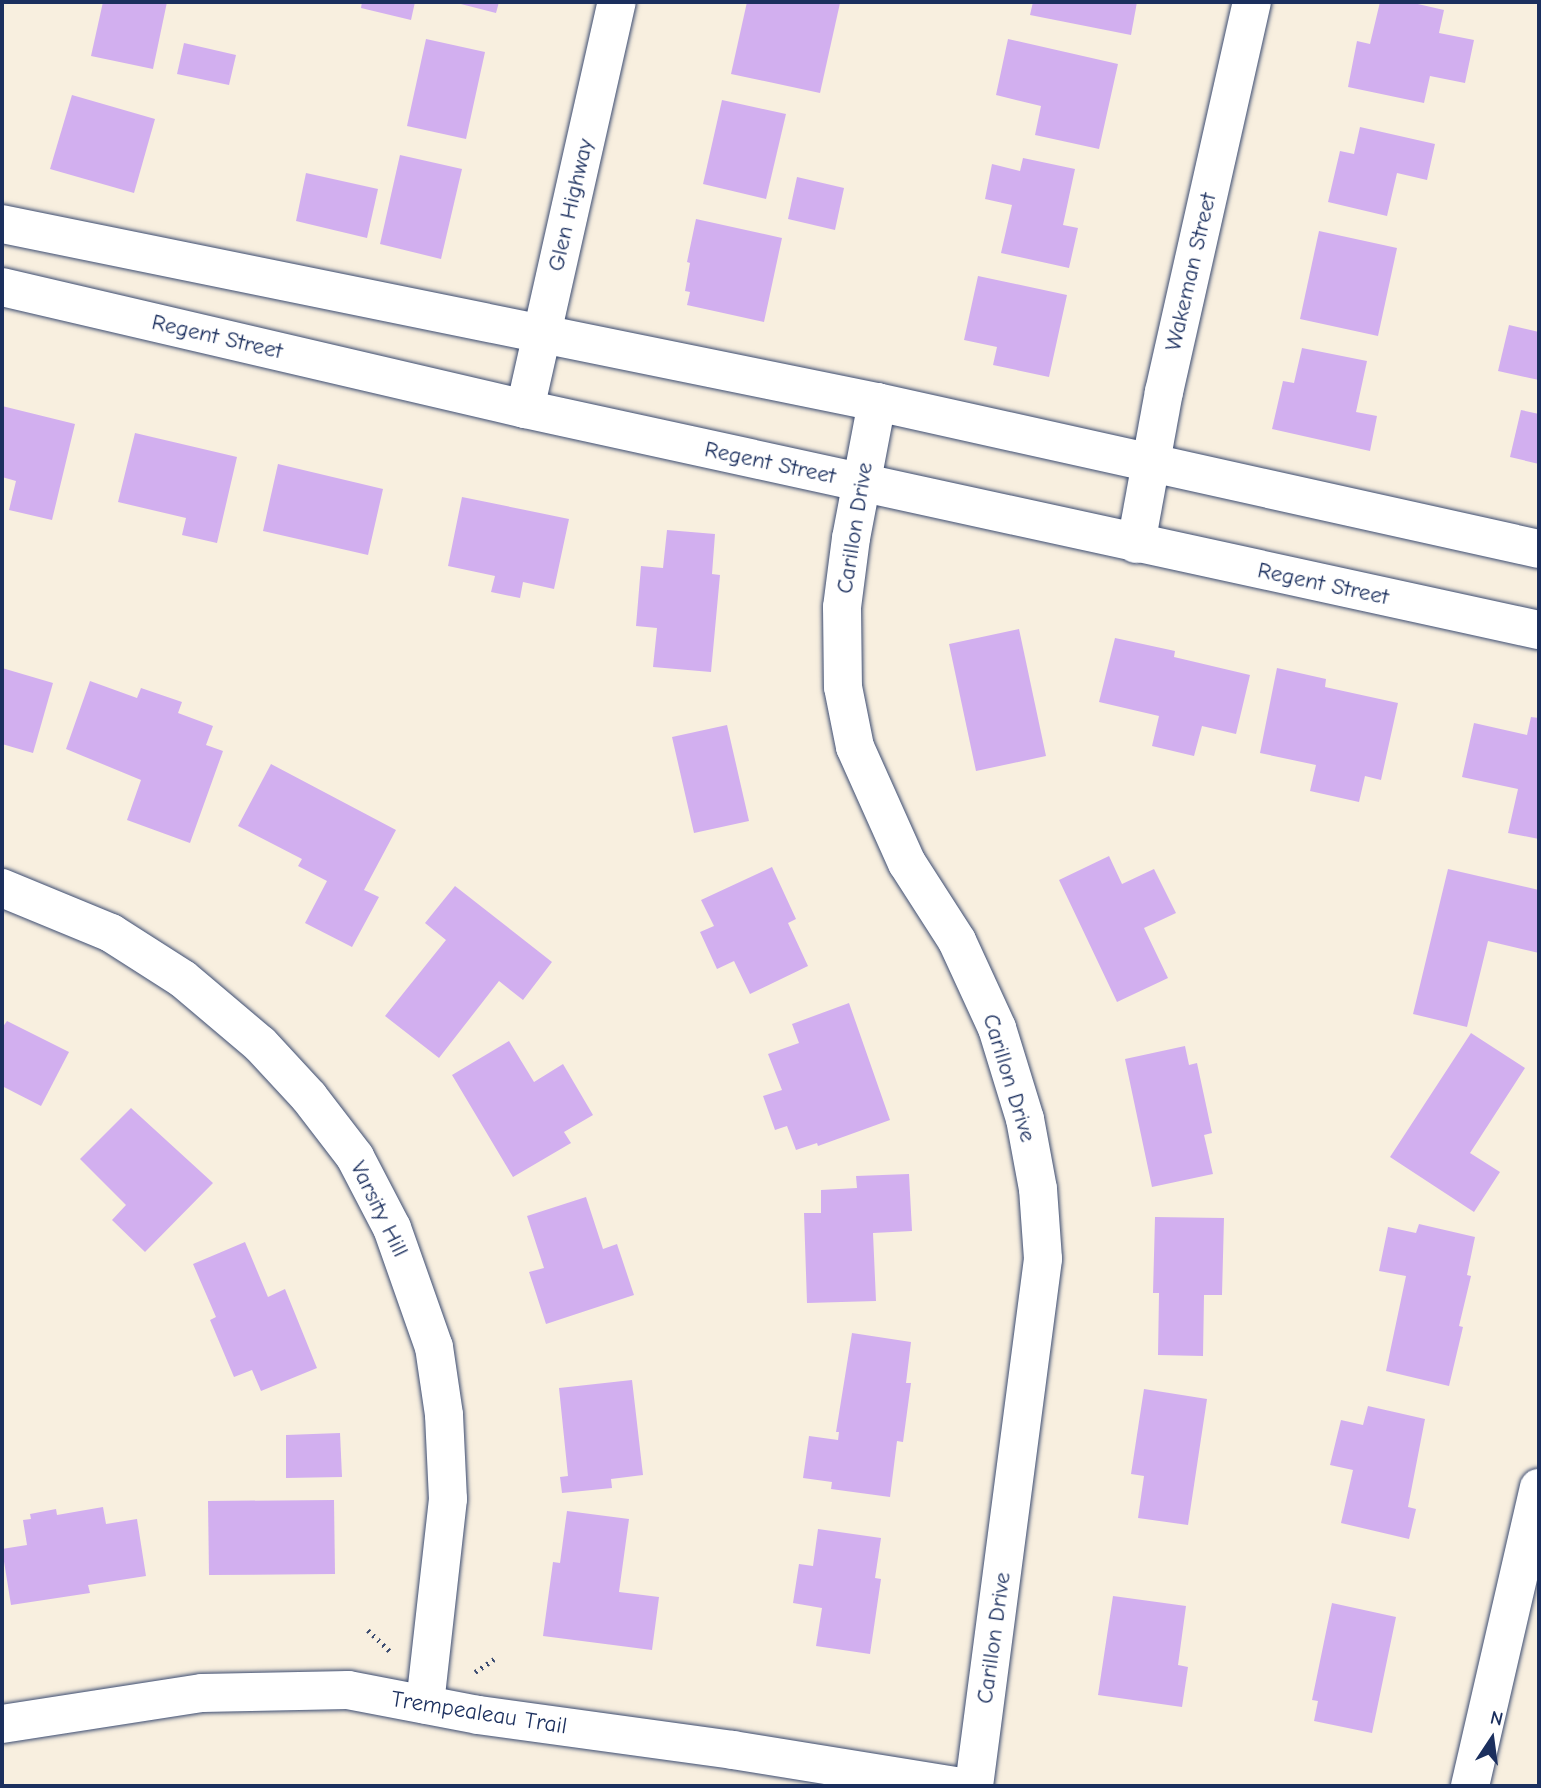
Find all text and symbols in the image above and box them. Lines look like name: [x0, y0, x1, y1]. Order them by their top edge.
street label: Glen Highway: [542, 136, 600, 274]
street label: Wakeman Street: [1159, 190, 1223, 354]
street label: Regent Street: [149, 309, 285, 365]
street label: Regent Street: [702, 436, 838, 490]
street label: Carillon Drive: [831, 460, 879, 596]
street label: Regent Street: [1255, 557, 1391, 611]
street label: Carillon Drive: [976, 1011, 1042, 1145]
street label: Varsity Hill: [344, 1157, 414, 1261]
street label: Carillon Drive: [971, 1570, 1017, 1706]
street label: Trempealeau Trail: [389, 1685, 569, 1741]
north arrow: [1457, 1704, 1527, 1774]
text: N: [1488, 1706, 1505, 1731]

